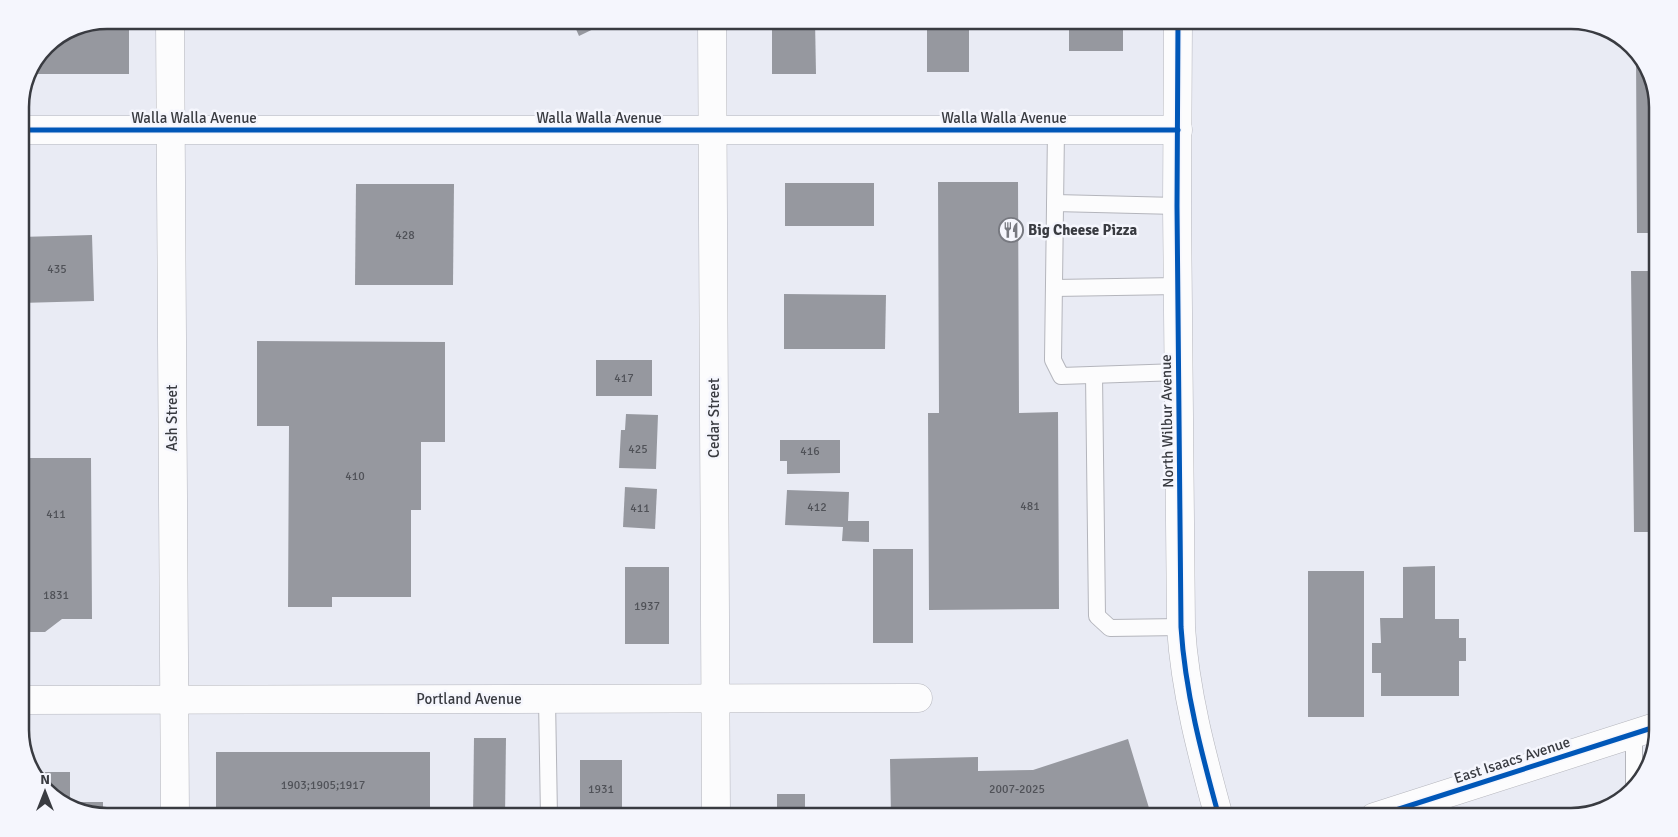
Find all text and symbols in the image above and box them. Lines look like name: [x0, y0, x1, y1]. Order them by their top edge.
street label: Walla Walla Avenue: [131, 109, 257, 127]
street label: Walla Walla Avenue: [536, 109, 662, 127]
street label: Walla Walla Avenue: [941, 109, 1067, 127]
restaurant icon: Big Cheese Pizza: [998, 217, 1024, 243]
place label: Big Cheese Pizza: [1028, 221, 1137, 239]
house number: 428: [395, 228, 415, 243]
house number: 435: [47, 262, 67, 277]
street label: North Wilbur Avenue: [1157, 354, 1177, 488]
house number: 417: [614, 371, 634, 386]
street label: Cedar Street: [705, 378, 723, 458]
street label: Ash Street: [163, 385, 181, 451]
house number: 425: [628, 442, 648, 457]
house number: 416: [800, 444, 820, 459]
house number: 410: [345, 469, 365, 484]
house number: 481: [1020, 499, 1040, 514]
house number: 412: [807, 500, 827, 515]
house number: 411: [630, 501, 650, 516]
house number: 411: [46, 507, 66, 522]
house number: 1831: [43, 588, 69, 603]
house number: 1937: [634, 599, 660, 614]
street label: Portland Avenue: [416, 690, 522, 708]
street label: East Isaacs Avenue: [1452, 733, 1572, 787]
north arrow: [20, 767, 70, 817]
text: N: [40, 771, 50, 788]
house number: 1903;1905;1917: [281, 778, 365, 793]
house number: 1931: [588, 782, 614, 797]
house number: 2007-2025: [989, 782, 1045, 797]

